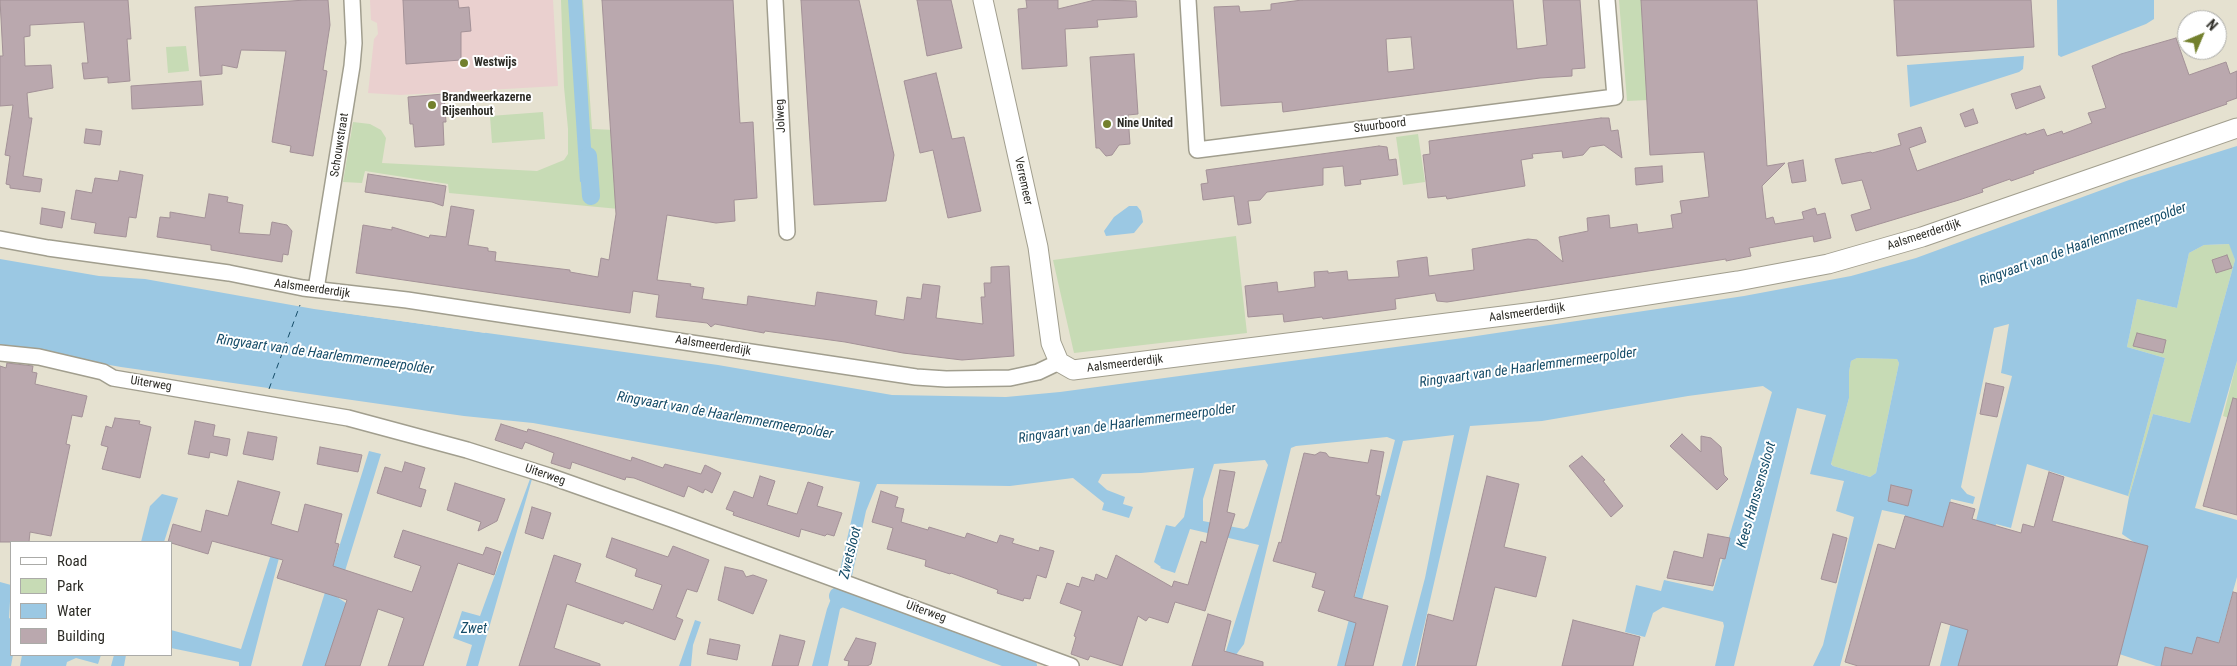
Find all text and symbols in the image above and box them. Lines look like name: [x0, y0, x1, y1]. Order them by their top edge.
north arrow: [2177, 10, 2227, 60]
text: N: [2203, 16, 2221, 34]
place label: Westwijs: [474, 56, 517, 70]
marker: Westwijs: [458, 57, 470, 69]
place label: Brandweerkazerne Rijsenhout: [442, 91, 531, 119]
marker: Brandweerkazerne Rijsenhout: [426, 99, 438, 111]
street label: Jolweg: [773, 99, 789, 133]
street label: Schouwstraat: [328, 112, 352, 178]
street label: Stuurboord: [1353, 116, 1407, 136]
place label: Nine United: [1117, 117, 1173, 131]
marker: Nine United: [1101, 118, 1113, 130]
street label: Verremeer: [1011, 156, 1035, 206]
water label: Ringvaart van de Haarlemmermeerpolder: [1977, 200, 2189, 290]
street label: Aalsmeerderdijk: [1885, 216, 1963, 254]
street label: Aalsmeerderdijk: [273, 277, 351, 301]
street label: Aalsmeerderdijk: [1488, 301, 1566, 325]
water label: Ringvaart van de Haarlemmermeerpolder: [215, 331, 435, 379]
street label: Aalsmeerderdijk: [674, 333, 752, 359]
water label: Ringvaart van de Haarlemmermeerpolder: [1418, 344, 1638, 392]
street label: Aalsmeerderdijk: [1086, 352, 1164, 376]
street label: Uiterweg: [129, 374, 173, 394]
water label: Ringvaart van de Haarlemmermeerpolder: [616, 389, 834, 443]
water label: Ringvaart van de Haarlemmermeerpolder: [1017, 400, 1237, 448]
water label: Kees Hanssenssloot: [1734, 440, 1780, 550]
street label: Uiterweg: [523, 461, 567, 489]
water label: Zwetsloot: [836, 525, 866, 581]
legend: [10, 541, 172, 656]
text: Road: [57, 552, 87, 570]
text: Park: [57, 577, 84, 595]
street label: Uiterweg: [904, 598, 948, 626]
text: Water: [57, 602, 91, 620]
water label: Zwet: [461, 621, 487, 637]
text: Building: [57, 627, 105, 645]

